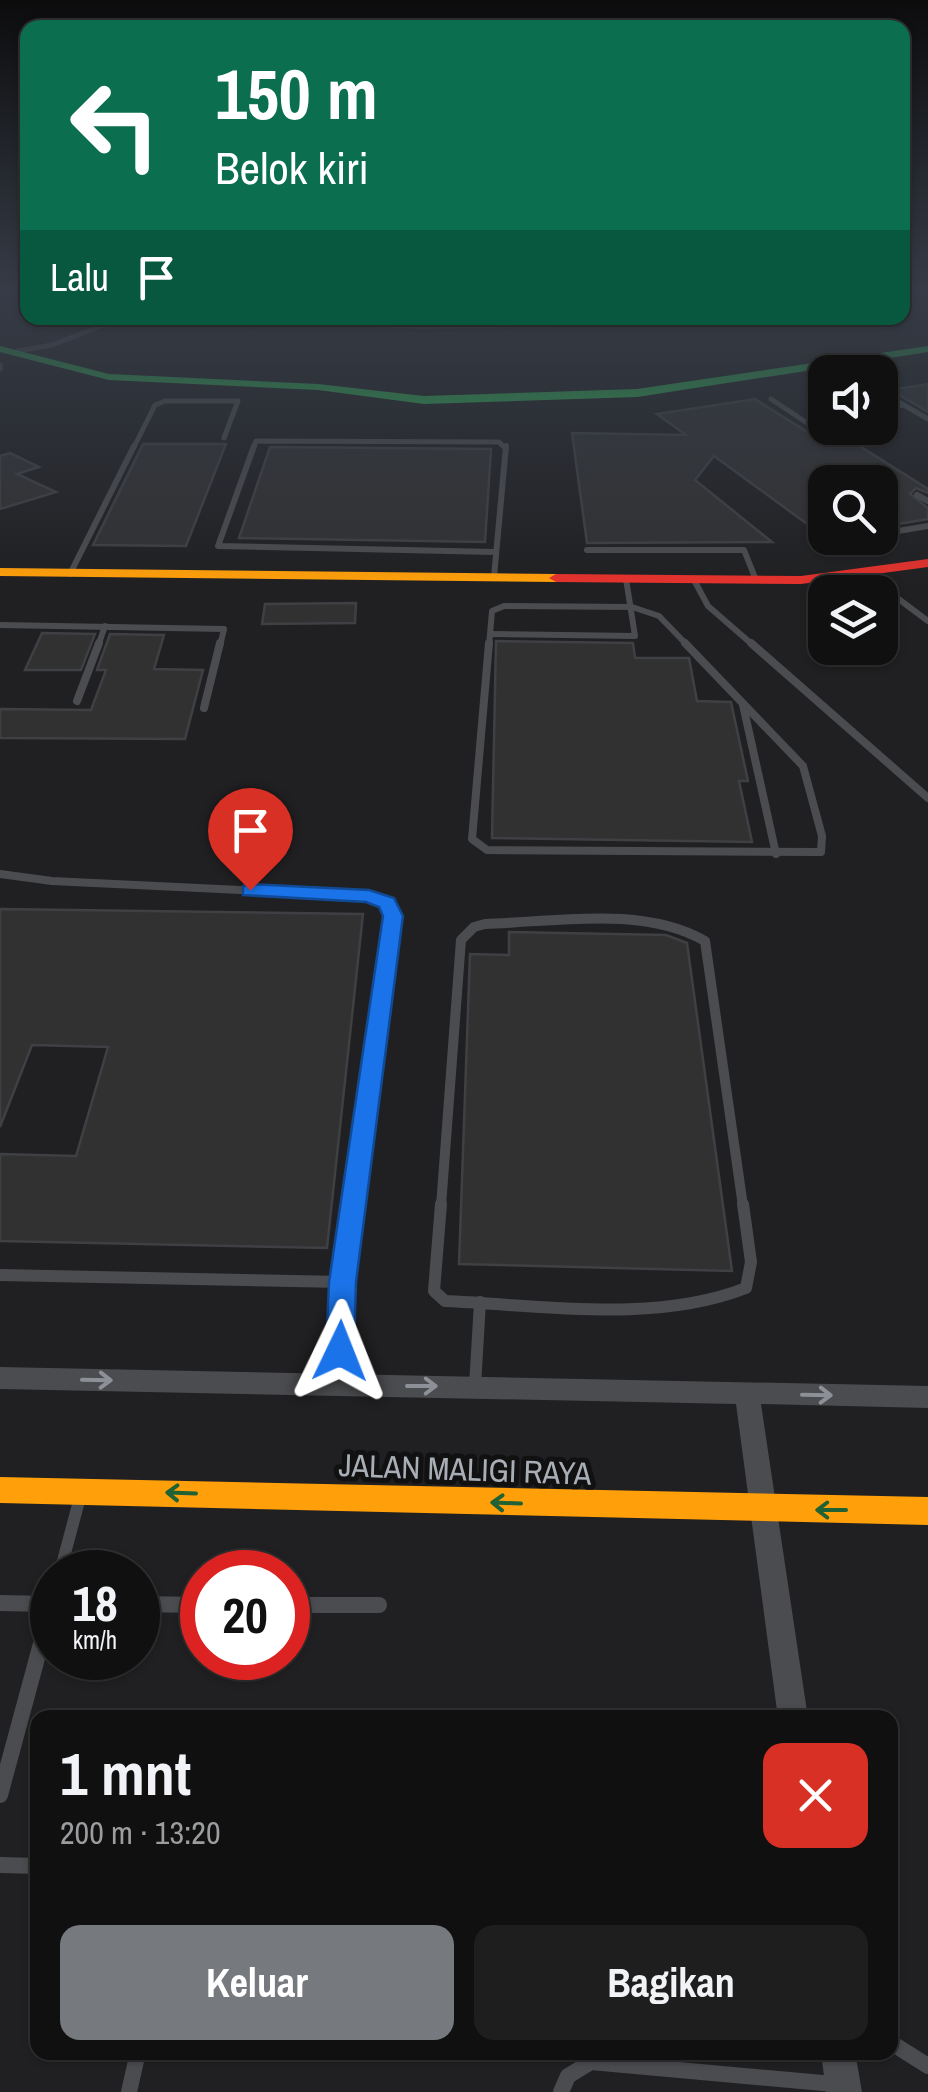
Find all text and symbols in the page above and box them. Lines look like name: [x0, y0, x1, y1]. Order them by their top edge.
text: 150 m: [215, 47, 378, 141]
icon: left: [50, 60, 180, 190]
text: Belok kiri: [215, 137, 369, 198]
icon: arrive: [129, 250, 184, 305]
text: Lalu: [50, 252, 109, 303]
map controls: [808, 355, 898, 665]
button: sound: [808, 355, 898, 445]
button: search: [808, 465, 898, 555]
button: layers: [808, 575, 898, 665]
pin: [208, 788, 293, 891]
icon: arrive: [223, 803, 278, 858]
position arrow: [288, 1299, 392, 1403]
one-way arrow: [80, 1370, 113, 1390]
one-way arrow: [406, 1376, 438, 1396]
one-way arrow: [801, 1385, 833, 1404]
street label: JALAN MALIGI RAYA: [338, 1443, 593, 1495]
one-way arrow: [165, 1484, 197, 1503]
one-way arrow: [490, 1493, 522, 1512]
one-way arrow: [815, 1500, 848, 1520]
speed limit sign: 20: [180, 1550, 310, 1680]
text: 18: [72, 1569, 118, 1637]
text: km/h: [73, 1623, 117, 1657]
text: 1 mnt: [60, 1733, 191, 1814]
button: close: [763, 1743, 868, 1848]
text: 200 m · 13:20: [60, 1811, 220, 1854]
button: Keluar: [60, 1925, 454, 2040]
button: Bagikan: [474, 1925, 868, 2040]

